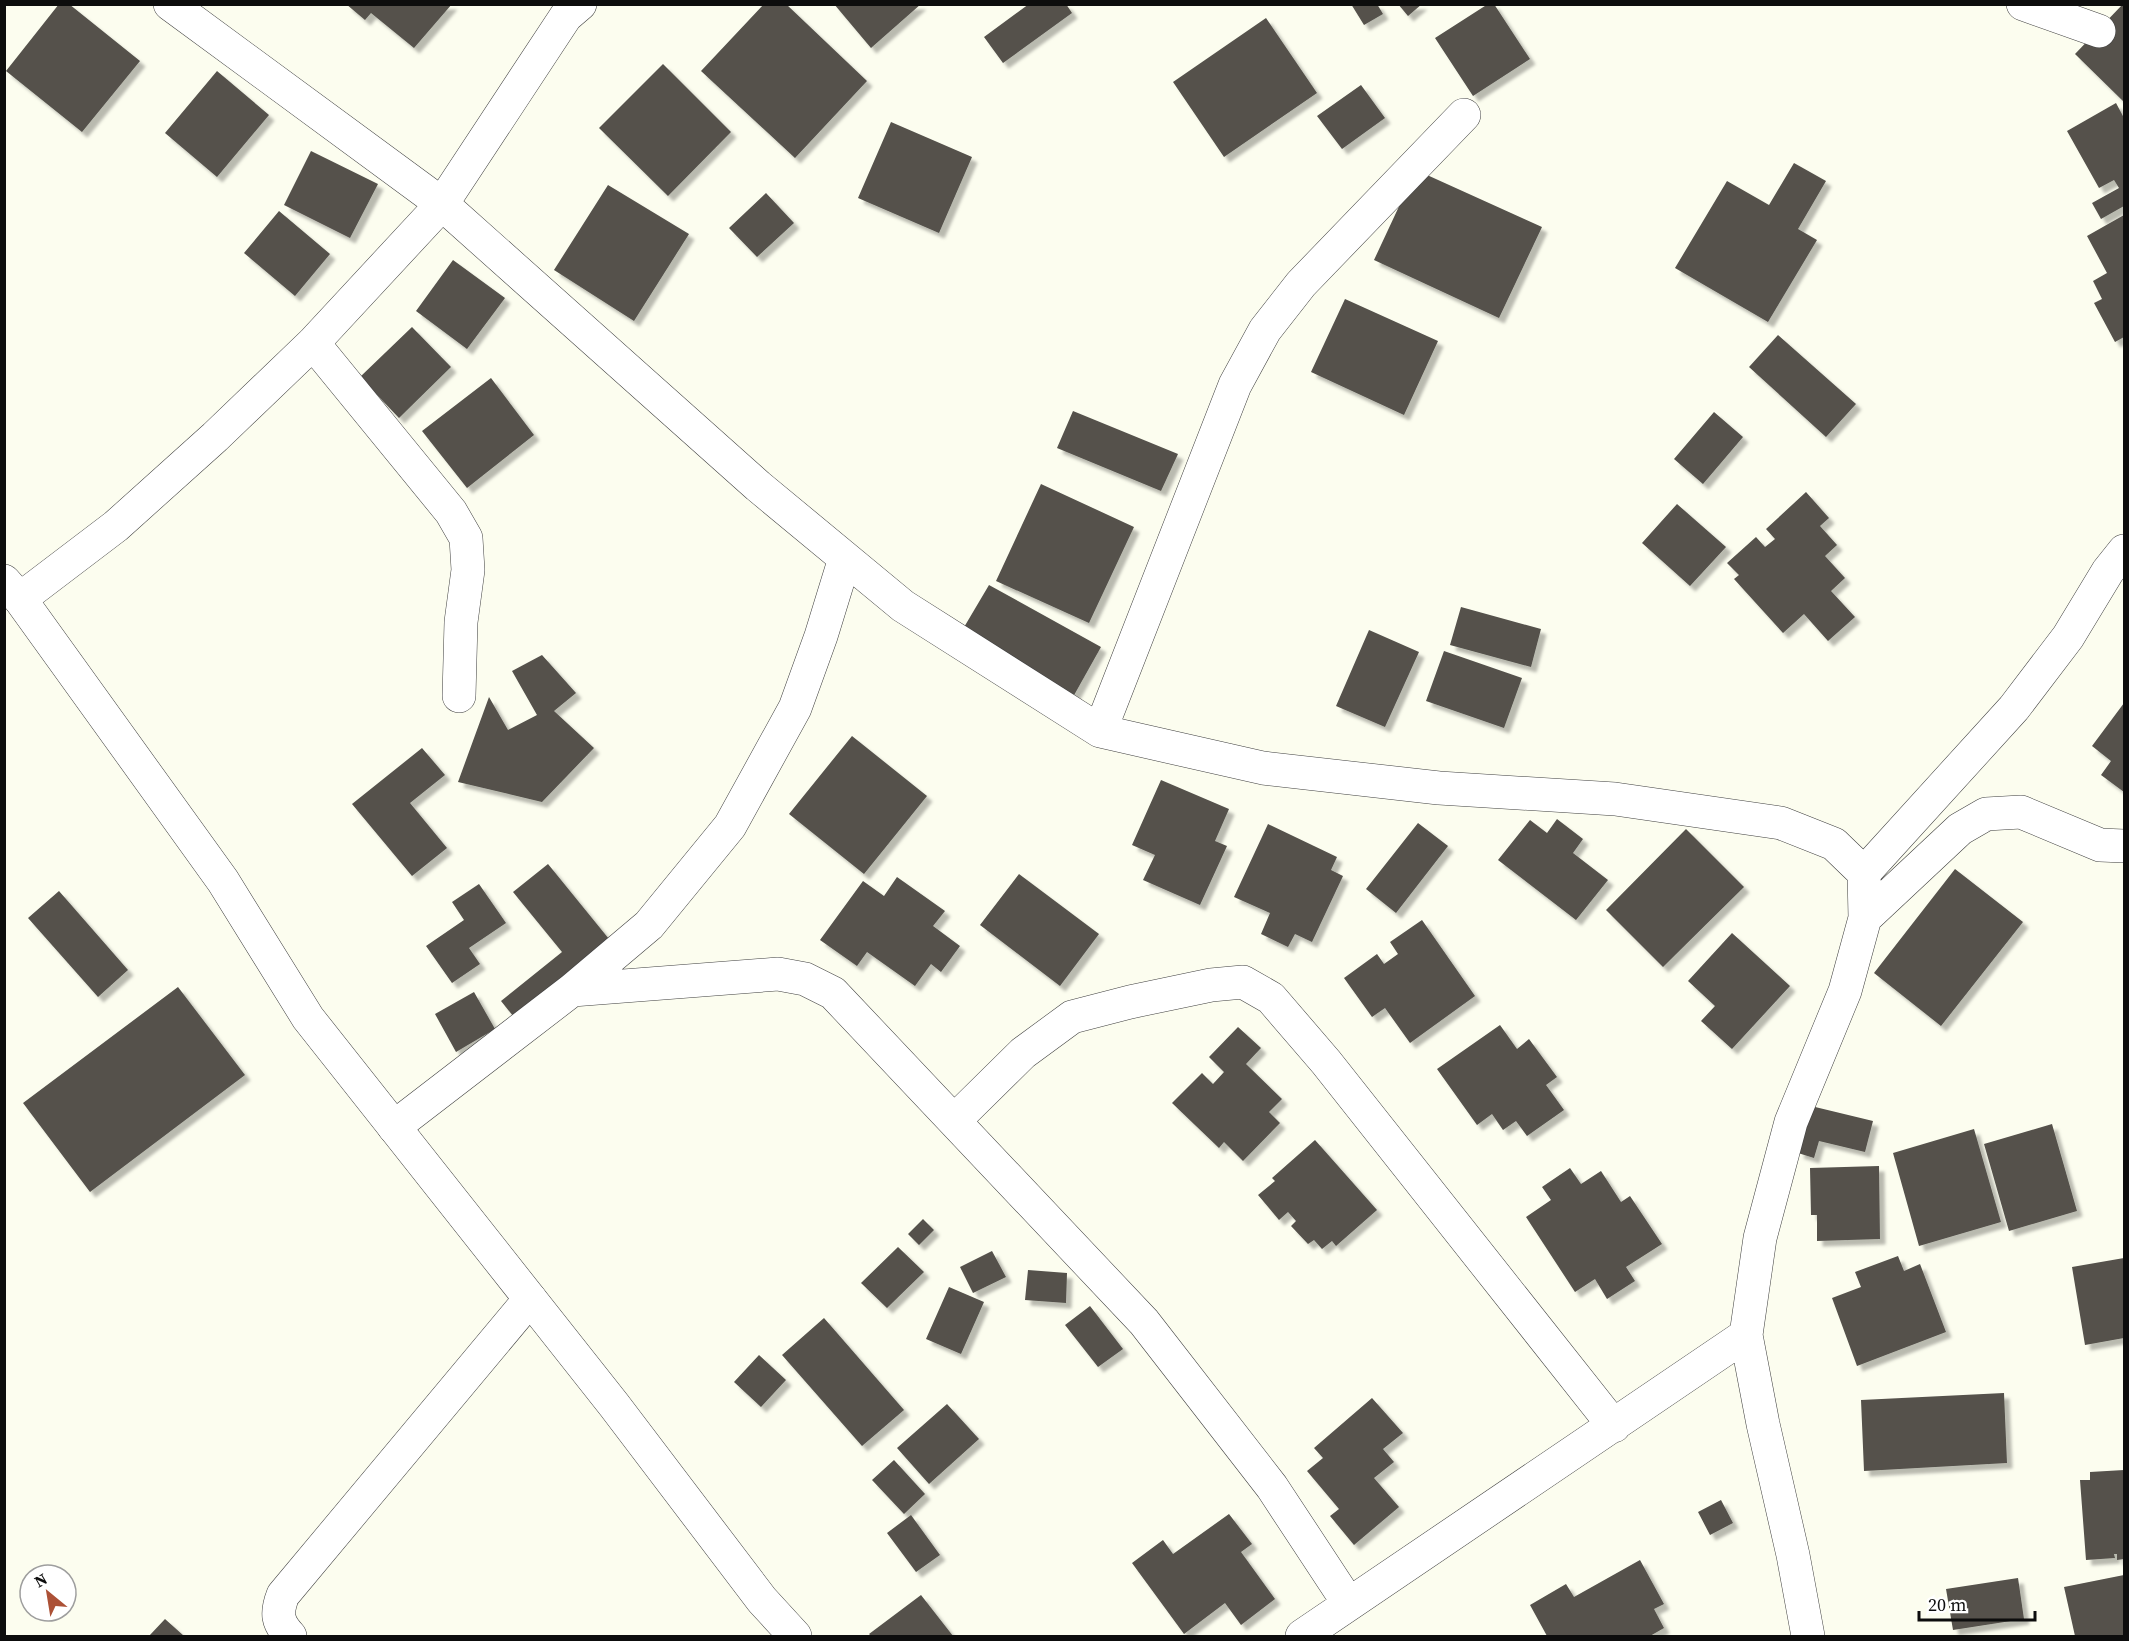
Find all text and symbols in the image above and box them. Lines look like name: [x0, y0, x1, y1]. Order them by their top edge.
north arrow: [18, 1563, 78, 1623]
text: N: [30, 1567, 51, 1592]
scale bar: [1919, 1584, 2034, 1622]
text: 20 m: [1928, 1592, 1966, 1617]

